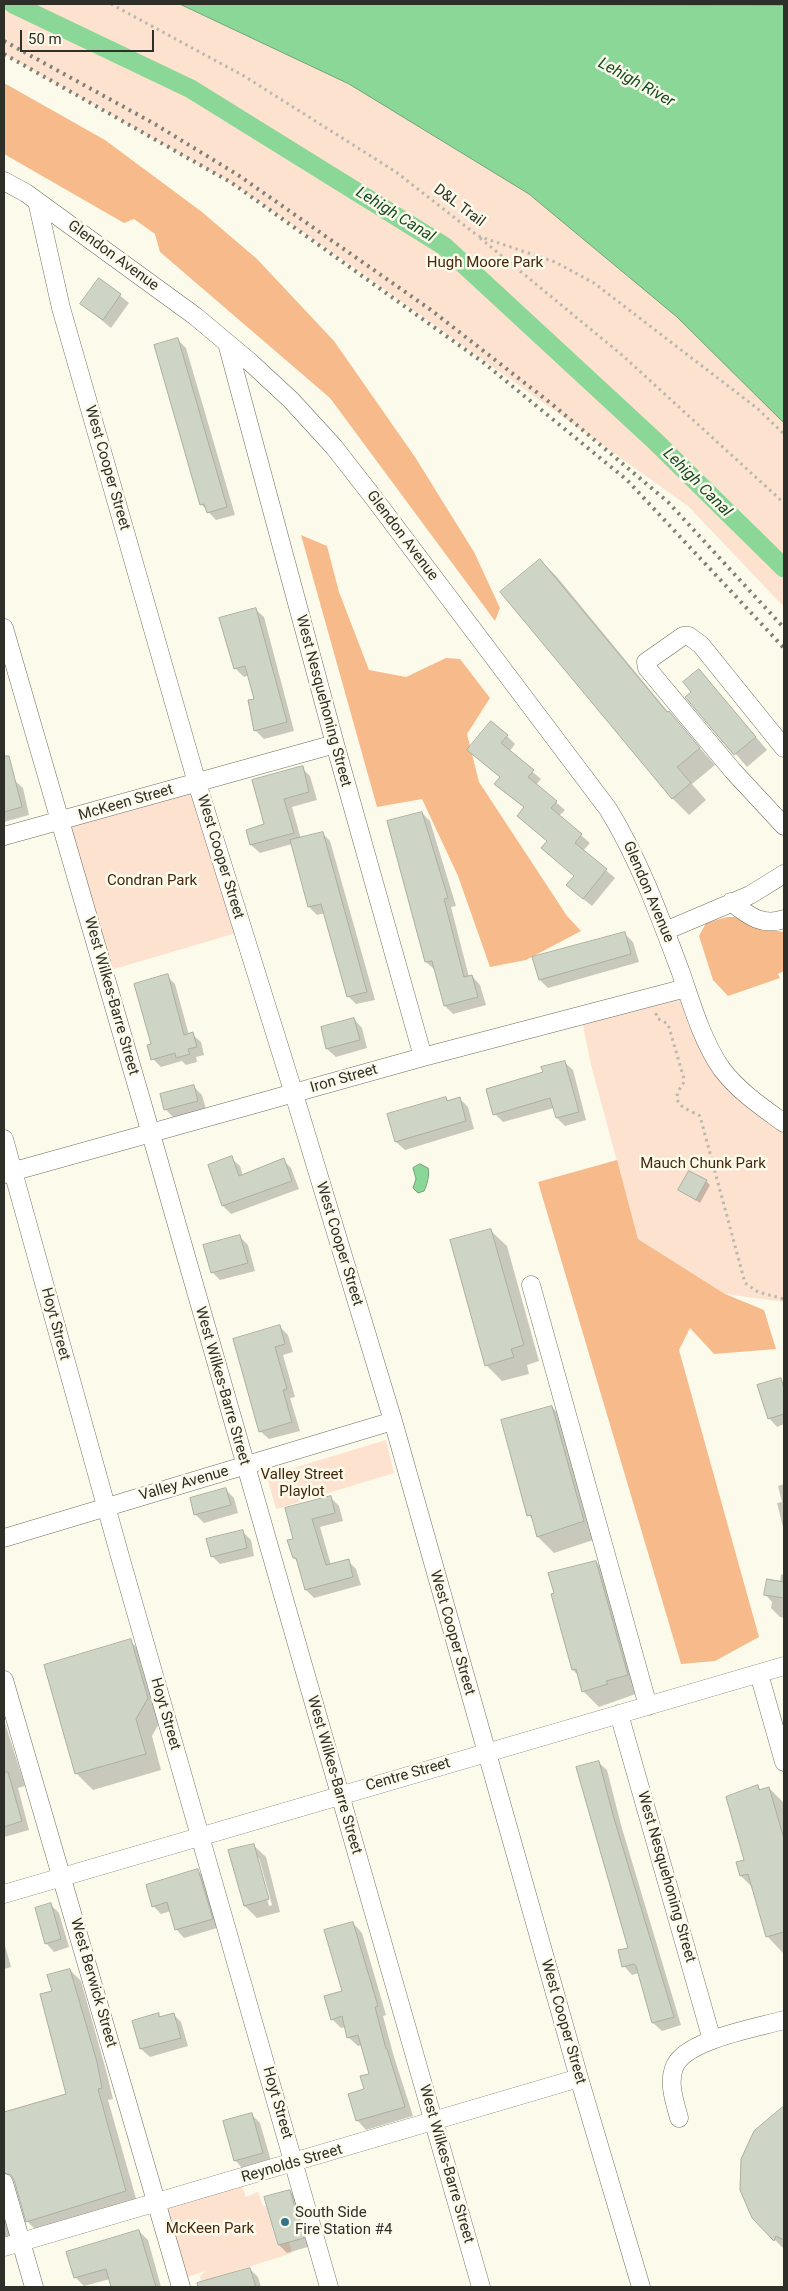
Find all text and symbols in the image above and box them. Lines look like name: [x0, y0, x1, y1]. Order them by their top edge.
scale bar: [22, 20, 156, 52]
text: 50 m: [28, 30, 62, 48]
water label: Lehigh River: [594, 54, 678, 112]
street label: D&L Trail: [430, 181, 488, 231]
water label: Lehigh Canal: [352, 183, 438, 247]
street label: Glendon Avenue: [64, 217, 162, 295]
park label: Hugh Moore Park: [427, 254, 543, 272]
street label: West Cooper Street: [81, 404, 133, 532]
water label: Lehigh Canal: [659, 445, 735, 521]
street label: Glendon Avenue: [362, 487, 442, 585]
street label: West Nesquehoning Street: [291, 613, 355, 789]
street label: McKeen Street: [77, 781, 175, 825]
street label: West Cooper Street: [193, 793, 247, 921]
street label: Glendon Avenue: [619, 839, 677, 945]
park label: Condran Park: [107, 872, 197, 890]
street label: West Wilkes-Barre Street: [80, 915, 142, 1077]
street label: Iron Street: [308, 1061, 380, 1097]
park label: Mauch Chunk Park: [640, 1155, 766, 1173]
street label: West Cooper Street: [312, 1180, 366, 1308]
street label: Hoyt Street: [37, 1286, 73, 1362]
street label: West Wilkes-Barre Street: [191, 1305, 253, 1467]
street label: Valley Avenue: [137, 1463, 231, 1505]
park label: Valley Street Playlot: [261, 1466, 343, 1501]
street label: West Cooper Street: [426, 1569, 478, 1697]
street label: Hoyt Street: [146, 1676, 184, 1752]
street label: West Wilkes-Barre Street: [303, 1694, 365, 1856]
street label: Centre Street: [364, 1754, 452, 1796]
street label: West Nesquehoning Street: [633, 1789, 699, 1965]
street label: West Berwick Street: [66, 1916, 120, 2050]
street label: West Cooper Street: [537, 1958, 589, 2086]
street label: Hoyt Street: [258, 2065, 296, 2141]
street label: West Wilkes-Barre Street: [415, 2083, 477, 2245]
street label: Reynolds Street: [239, 2141, 345, 2187]
place label: South Side Fire Station #4: [295, 2204, 392, 2239]
marker: South Side Fire Station #4: [279, 2216, 291, 2228]
park label: McKeen Park: [166, 2220, 254, 2238]

